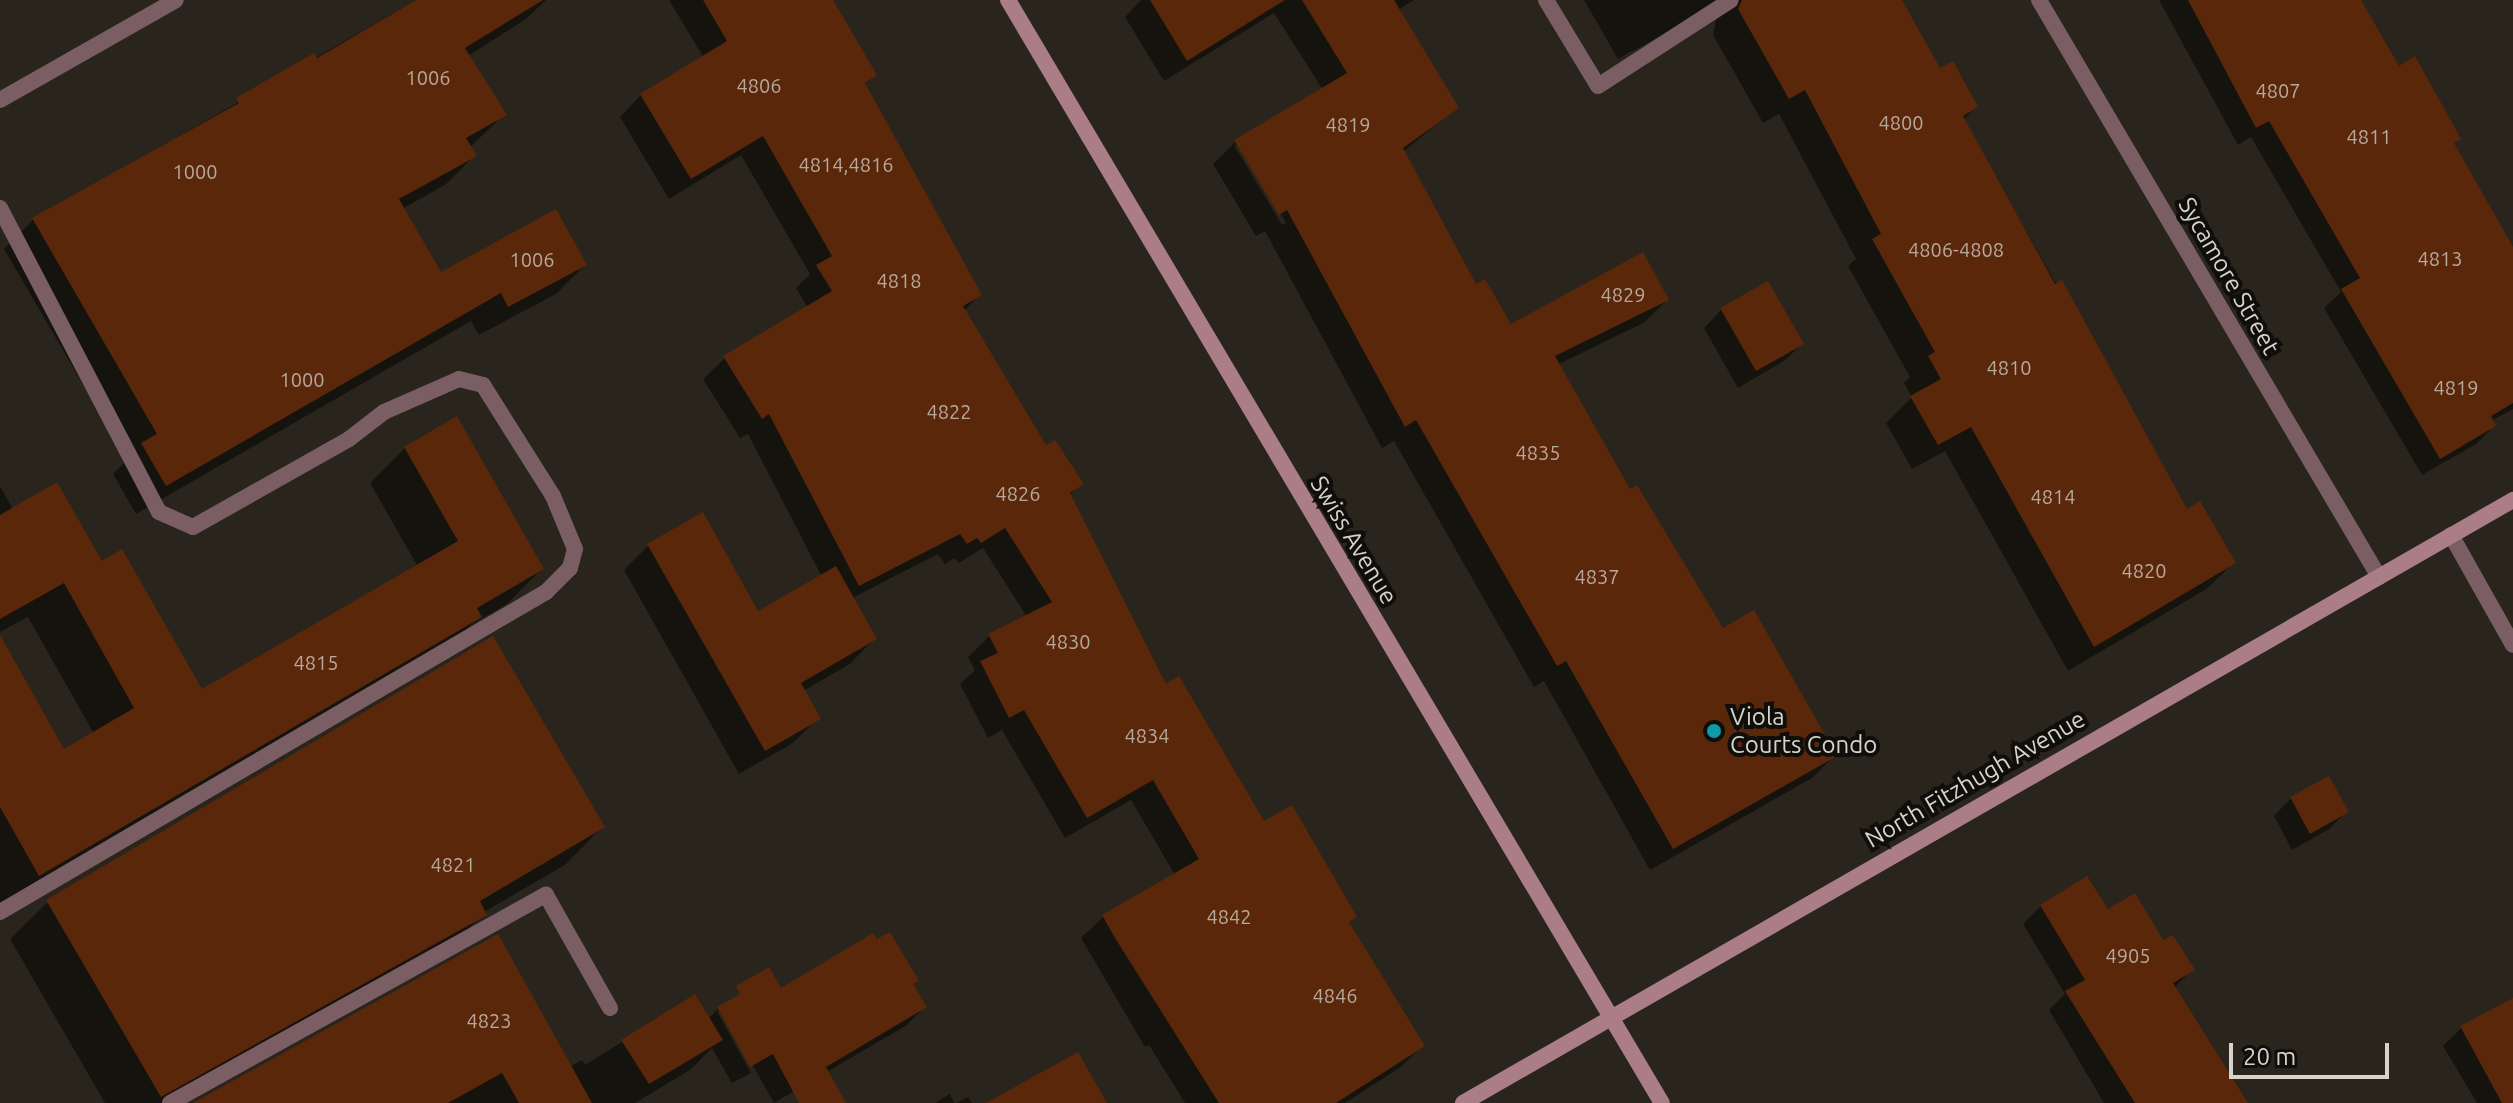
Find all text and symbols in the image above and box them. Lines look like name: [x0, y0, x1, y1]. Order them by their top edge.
house number: 1006: [405, 65, 451, 89]
house number: 4806: [736, 73, 782, 97]
house number: 4807: [2255, 78, 2301, 102]
house number: 4800: [1878, 110, 1924, 134]
house number: 4819: [1325, 112, 1371, 136]
house number: 4811: [2346, 124, 2392, 148]
house number: 4814,4816: [798, 152, 894, 176]
house number: 1000: [172, 159, 218, 183]
street label: Sycamore Street: [2172, 192, 2286, 360]
house number: 4806-4808: [1908, 237, 2004, 261]
house number: 4813: [2417, 246, 2463, 270]
house number: 1006: [509, 247, 555, 271]
house number: 4818: [876, 268, 922, 292]
house number: 4829: [1600, 282, 1646, 306]
house number: 4810: [1986, 355, 2032, 379]
house number: 1000: [279, 367, 325, 391]
house number: 4819: [2433, 375, 2479, 399]
house number: 4822: [926, 399, 972, 423]
house number: 4835: [1515, 440, 1561, 464]
street label: Swiss Avenue: [1305, 471, 1403, 609]
house number: 4826: [995, 481, 1041, 505]
house number: 4814: [2030, 484, 2076, 508]
house number: 4820: [2121, 558, 2167, 582]
house number: 4837: [1574, 564, 1620, 588]
house number: 4830: [1045, 629, 1091, 653]
house number: 4815: [293, 650, 339, 674]
place label: Viola Courts Condo: [1730, 703, 1877, 759]
street label: North Fitzhugh Avenue: [1860, 704, 2090, 854]
marker: Viola Courts Condo: [1705, 722, 1723, 740]
house number: 4834: [1124, 723, 1170, 747]
house number: 4821: [430, 852, 476, 876]
house number: 4842: [1206, 904, 1252, 928]
house number: 4905: [2105, 943, 2151, 967]
house number: 4846: [1312, 983, 1358, 1007]
house number: 4823: [466, 1008, 512, 1032]
scale bar: [2233, 1027, 2393, 1077]
text: 20 m: [2243, 1043, 2296, 1070]

